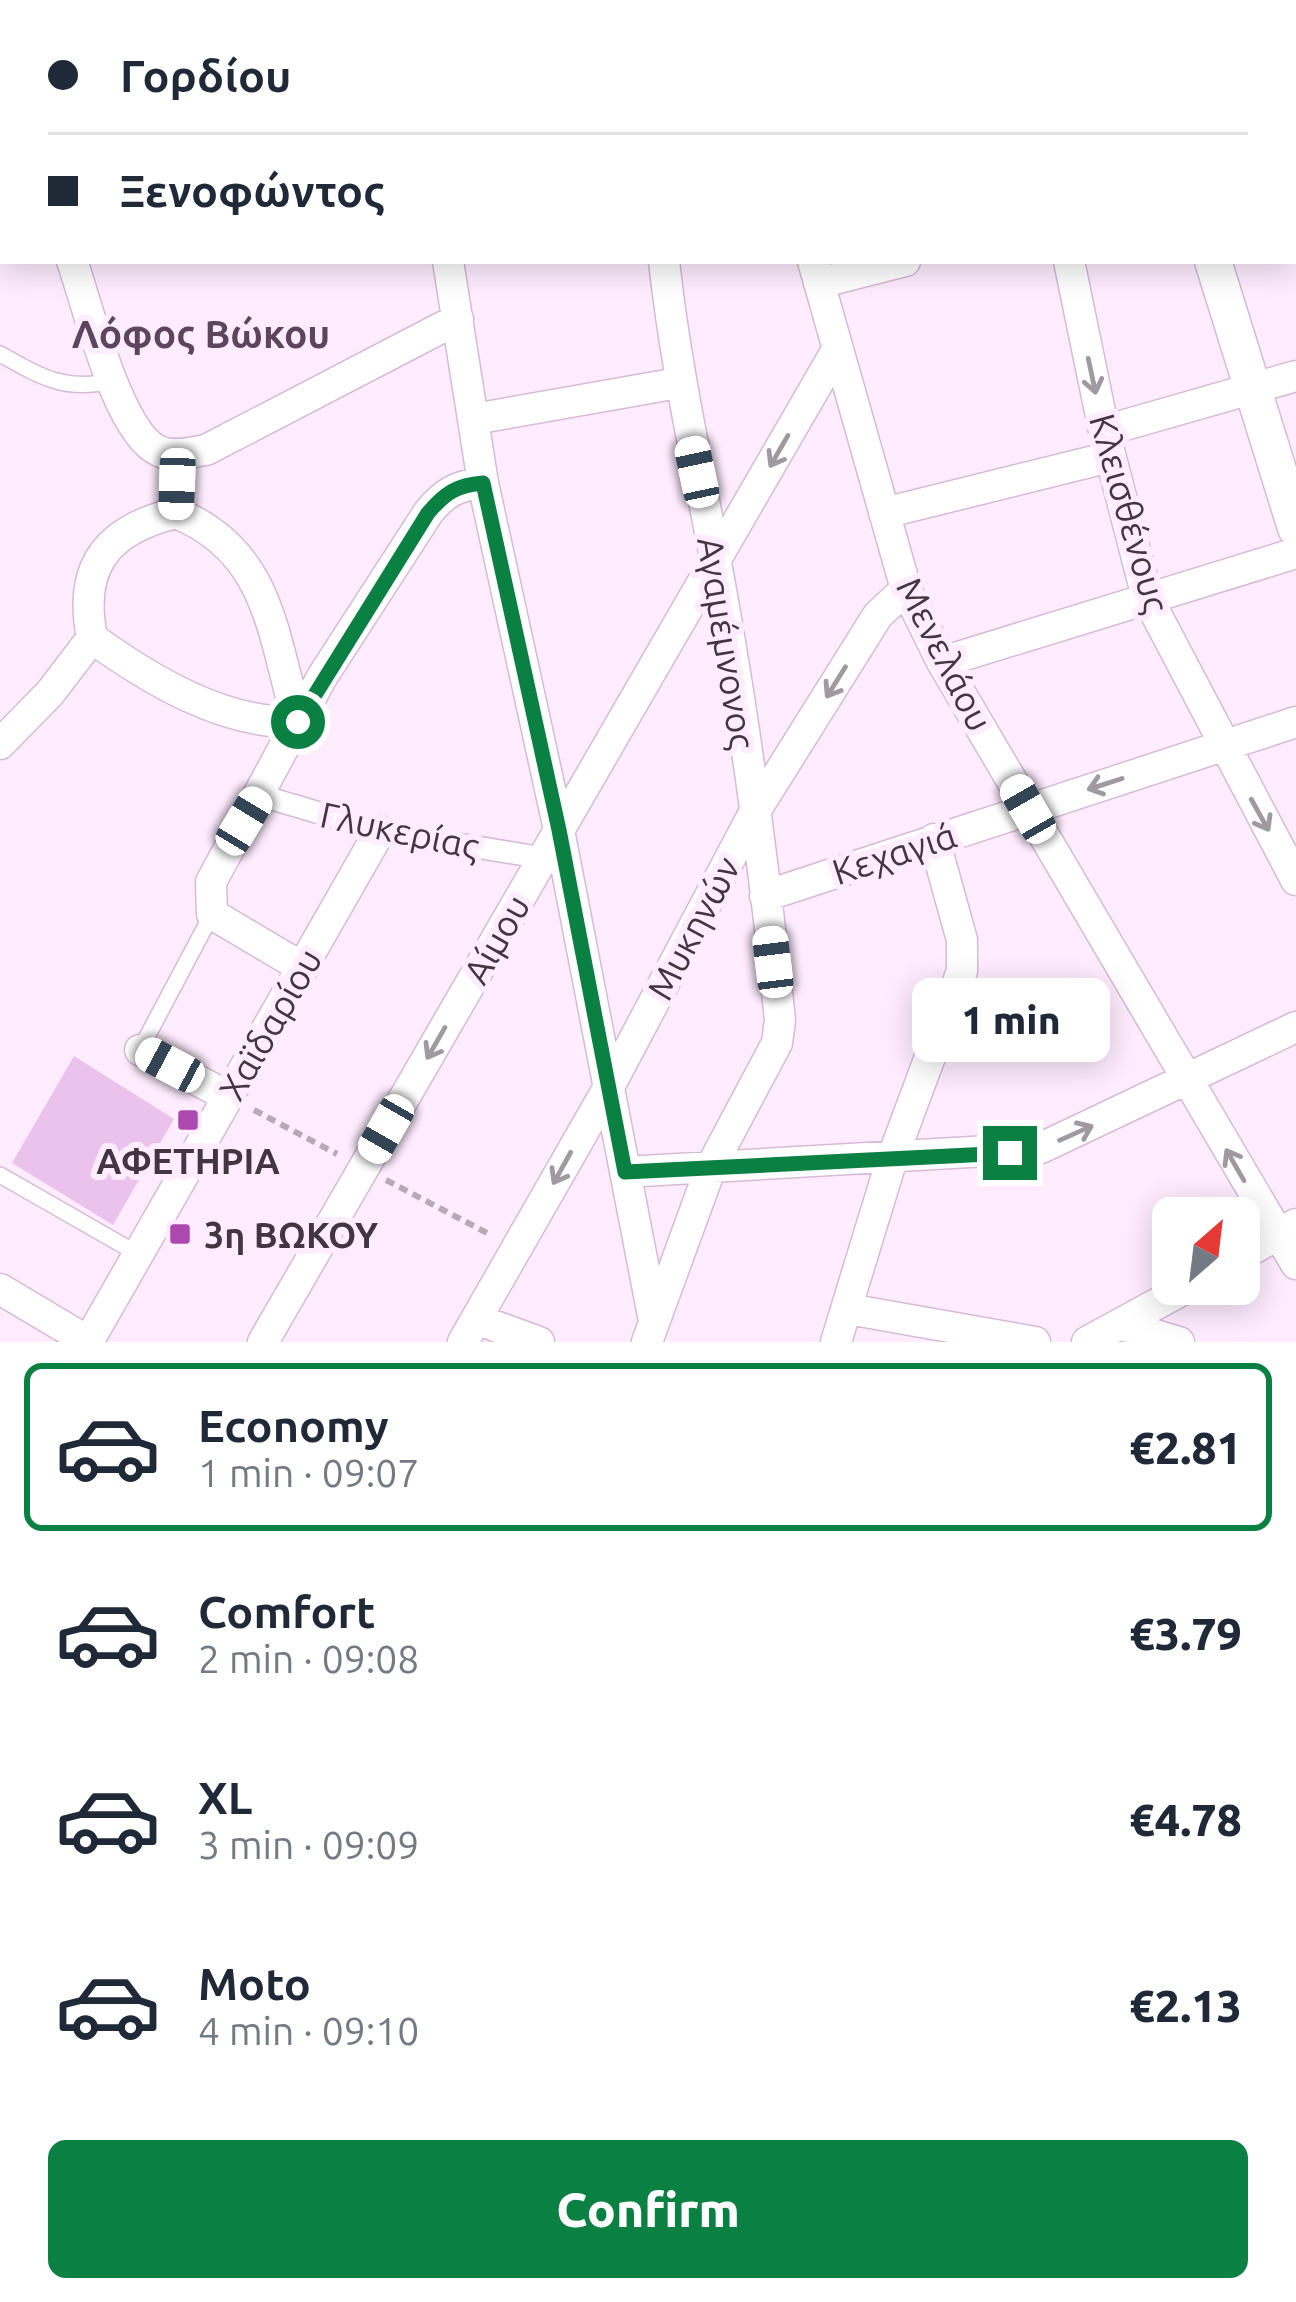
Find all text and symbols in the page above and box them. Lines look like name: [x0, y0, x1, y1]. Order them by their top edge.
text: Γορδίου: [120, 50, 291, 101]
text: Ξενοφώντος: [120, 165, 385, 216]
district label: Λόφος Βώκου: [72, 312, 330, 355]
one-way arrow: [1082, 355, 1104, 394]
street label: Κλεισθένους: [1082, 409, 1178, 617]
car: [672, 433, 722, 511]
one-way arrow: [766, 433, 790, 468]
car: [158, 447, 196, 521]
street label: Αγαμέμνονος: [690, 534, 764, 752]
street label: Μενελάου: [889, 571, 1001, 737]
one-way arrow: [824, 664, 848, 698]
route start: [271, 695, 325, 749]
car: [994, 769, 1062, 849]
one-way arrow: [1087, 774, 1125, 796]
car: [210, 781, 278, 861]
street label: Γλυκερίας: [317, 793, 483, 867]
one-way arrow: [1249, 797, 1272, 832]
street label: Κεχαγιά: [827, 814, 961, 892]
street label: Μυκηνών: [638, 850, 748, 1006]
street label: Αίμου: [454, 888, 538, 990]
car: [751, 924, 795, 1000]
street label: Χαϊδαρίου: [210, 941, 330, 1107]
callout: 1 min: [911, 979, 1109, 1063]
text: 1 min: [961, 998, 1061, 1041]
one-way arrow: [424, 1025, 448, 1060]
car: [130, 1032, 210, 1098]
car: [352, 1089, 420, 1169]
marker: ΑΦΕΤΗΡΙΑ: [175, 1107, 201, 1133]
one-way arrow: [1058, 1121, 1094, 1143]
route end: [983, 1126, 1037, 1180]
place label: ΑΦΕΤΗΡΙΑ: [96, 1140, 280, 1181]
one-way arrow: [1222, 1148, 1246, 1183]
one-way arrow: [550, 1149, 574, 1184]
north arrow: [1152, 1197, 1260, 1305]
map controls: [1152, 1197, 1260, 1305]
place label: 3η ΒΩΚΟΥ: [204, 1214, 378, 1255]
marker: 3η ΒΩΚΟΥ: [167, 1221, 193, 1247]
icon: car: [54, 1393, 162, 1501]
text: Economy: [198, 1400, 389, 1451]
text: €2.81: [1129, 1422, 1242, 1473]
text: 1 min · 09:07: [198, 1451, 419, 1494]
icon: car: [54, 1579, 162, 1687]
text: Comfort: [198, 1586, 375, 1637]
text: €3.79: [1129, 1608, 1242, 1659]
text: 2 min · 09:08: [198, 1637, 419, 1680]
icon: car: [54, 1765, 162, 1873]
text: XL: [198, 1772, 252, 1823]
text: €4.78: [1129, 1794, 1242, 1845]
text: 3 min · 09:09: [198, 1823, 419, 1866]
icon: car: [54, 1951, 162, 2059]
text: Moto: [198, 1958, 311, 2009]
text: €2.13: [1129, 1980, 1242, 2031]
text: 4 min · 09:10: [198, 2009, 419, 2052]
button: Confirm: [48, 2140, 1248, 2278]

